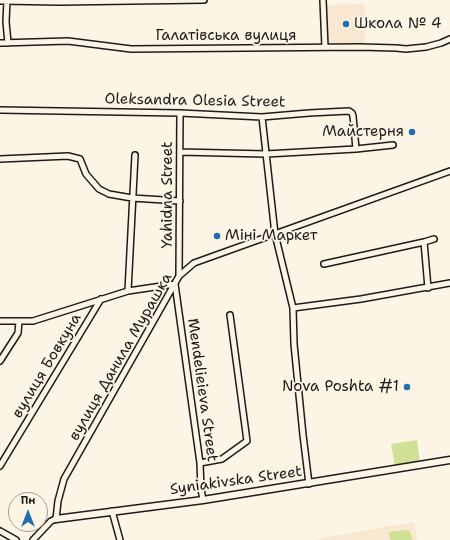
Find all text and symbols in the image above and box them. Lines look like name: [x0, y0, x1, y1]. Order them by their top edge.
place label: Школа № 4: [354, 15, 441, 33]
marker: Школа № 4: [341, 19, 351, 29]
street label: Галатівська вулиця: [155, 27, 297, 45]
street label: Oleksandra Olesia Street: [104, 90, 286, 112]
place label: Майстерня: [322, 123, 404, 141]
marker: Майстерня: [407, 127, 417, 137]
street label: Yahidna Street: [159, 141, 177, 249]
place label: Міні Маркет: [225, 227, 318, 245]
marker: Міні Маркет: [212, 231, 222, 241]
street label: вулиця Данила Мурашка: [66, 270, 176, 444]
street label: вулиця Бовкуна: [9, 310, 85, 422]
street label: Mendelieieva Street: [183, 317, 221, 463]
place label: Nova Poshta #1: [282, 378, 399, 396]
marker: Nova Poshta #1: [402, 382, 412, 392]
street label: Syniakivska Street: [169, 463, 303, 499]
north arrow: [8, 492, 48, 532]
text: Пн: [21, 493, 35, 508]

